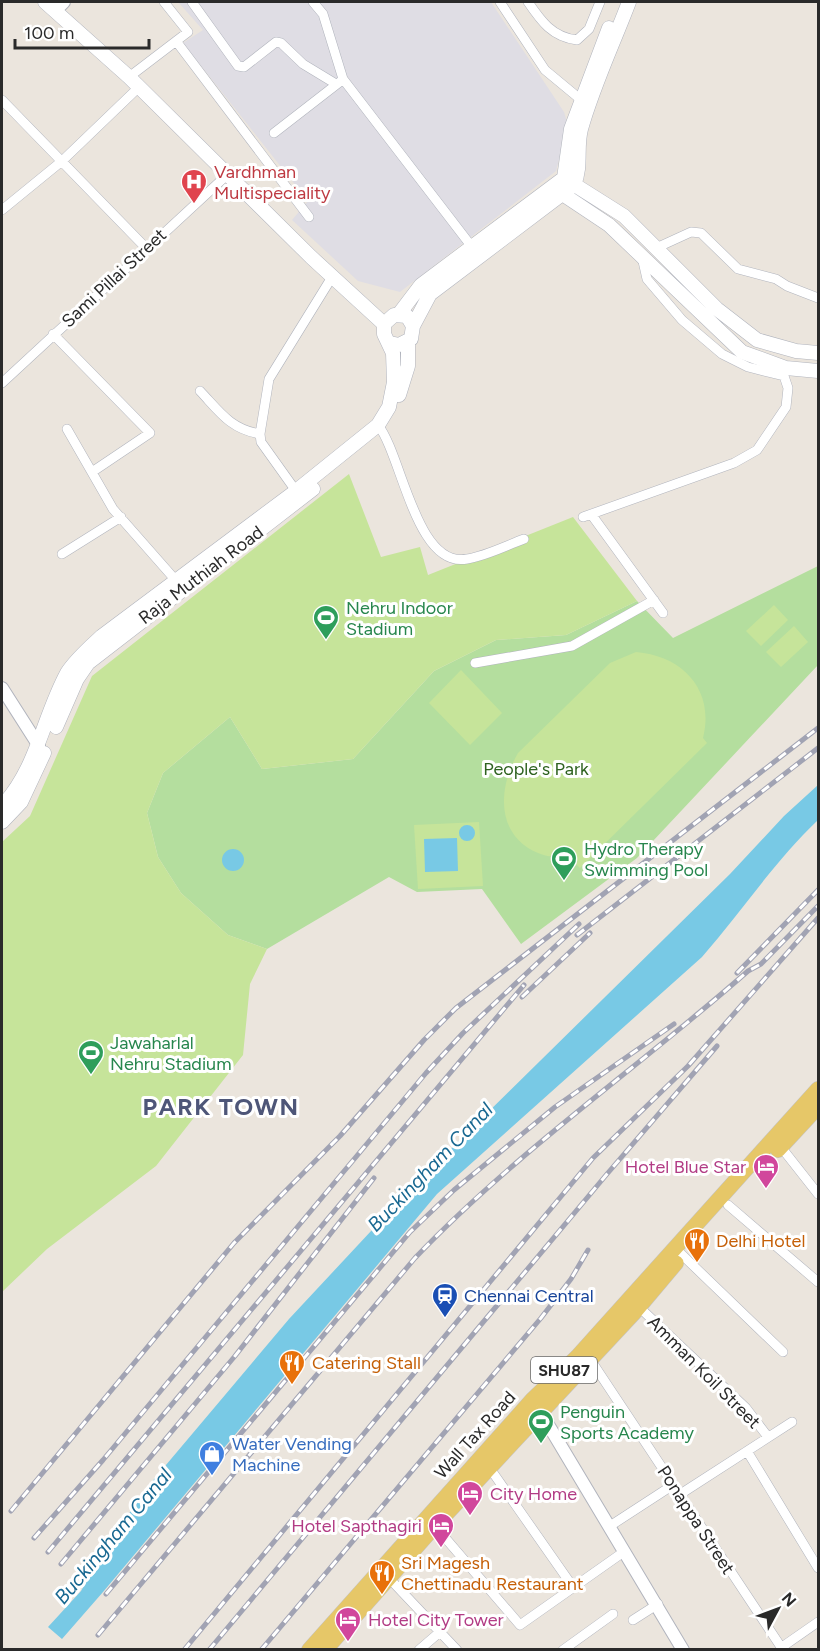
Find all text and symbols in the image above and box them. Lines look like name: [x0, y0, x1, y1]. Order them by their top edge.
scale bar: [15, 12, 148, 50]
text: 100 m: [24, 22, 74, 44]
place label: Vardhman Multispeciality: [214, 161, 331, 204]
hospital icon: Vardhman Multispeciality: [179, 167, 209, 205]
street label: Sami Pillai Street: [57, 224, 171, 332]
street label: Raja Muthiah Road: [134, 521, 268, 629]
place label: Nehru Indoor Stadium: [346, 597, 453, 640]
sports icon: Nehru Indoor Stadium: [311, 603, 341, 641]
park label: People's Park: [483, 758, 589, 780]
place label: Hydro Therapy Swimming Pool: [584, 838, 708, 881]
sports icon: Hydro Therapy Swimming Pool: [549, 844, 579, 882]
place label: Jawaharlal Nehru Stadium: [110, 1032, 231, 1075]
sports icon: Jawaharlal Nehru Stadium: [76, 1038, 106, 1076]
district label: PARK TOWN: [143, 1092, 299, 1121]
water label: Buckingham Canal: [362, 1097, 498, 1236]
hotel icon: Hotel Blue Star: [751, 1152, 781, 1190]
place label: Hotel Blue Star: [625, 1156, 746, 1178]
restaurant icon: Delhi Hotel: [682, 1226, 712, 1264]
place label: Delhi Hotel: [716, 1230, 805, 1252]
station icon: Chennai Central: [430, 1281, 460, 1319]
place label: Chennai Central: [464, 1285, 594, 1307]
street label: Amman Koil Street: [643, 1311, 765, 1433]
restaurant icon: Catering Stall: [277, 1348, 307, 1386]
place label: Catering Stall: [312, 1352, 421, 1374]
road number: SHU87: [531, 1357, 597, 1383]
street label: Wall Tax Road: [430, 1387, 520, 1483]
place label: Penguin Sports Academy: [560, 1401, 694, 1444]
sports icon: Penguin Sports Academy: [526, 1407, 556, 1445]
place label: Water Vending Machine: [232, 1433, 352, 1476]
shop icon: Water Vending Machine: [197, 1439, 227, 1477]
street label: Ponappa Street: [653, 1462, 739, 1579]
water label: Buckingham Canal: [49, 1463, 177, 1609]
hotel icon: City Home: [455, 1479, 485, 1517]
place label: City Home: [490, 1483, 577, 1505]
hotel icon: Hotel Sapthagiri: [426, 1511, 456, 1549]
place label: Hotel Sapthagiri: [291, 1515, 422, 1537]
place label: Sri Magesh Chettinadu Restaurant: [401, 1552, 584, 1595]
restaurant icon: Sri Magesh Chettinadu Restaurant: [367, 1558, 397, 1596]
north arrow: [748, 1579, 808, 1639]
text: N: [778, 1589, 800, 1610]
hotel icon: Hotel City Tower: [333, 1605, 363, 1643]
place label: Hotel City Tower: [368, 1609, 504, 1631]

